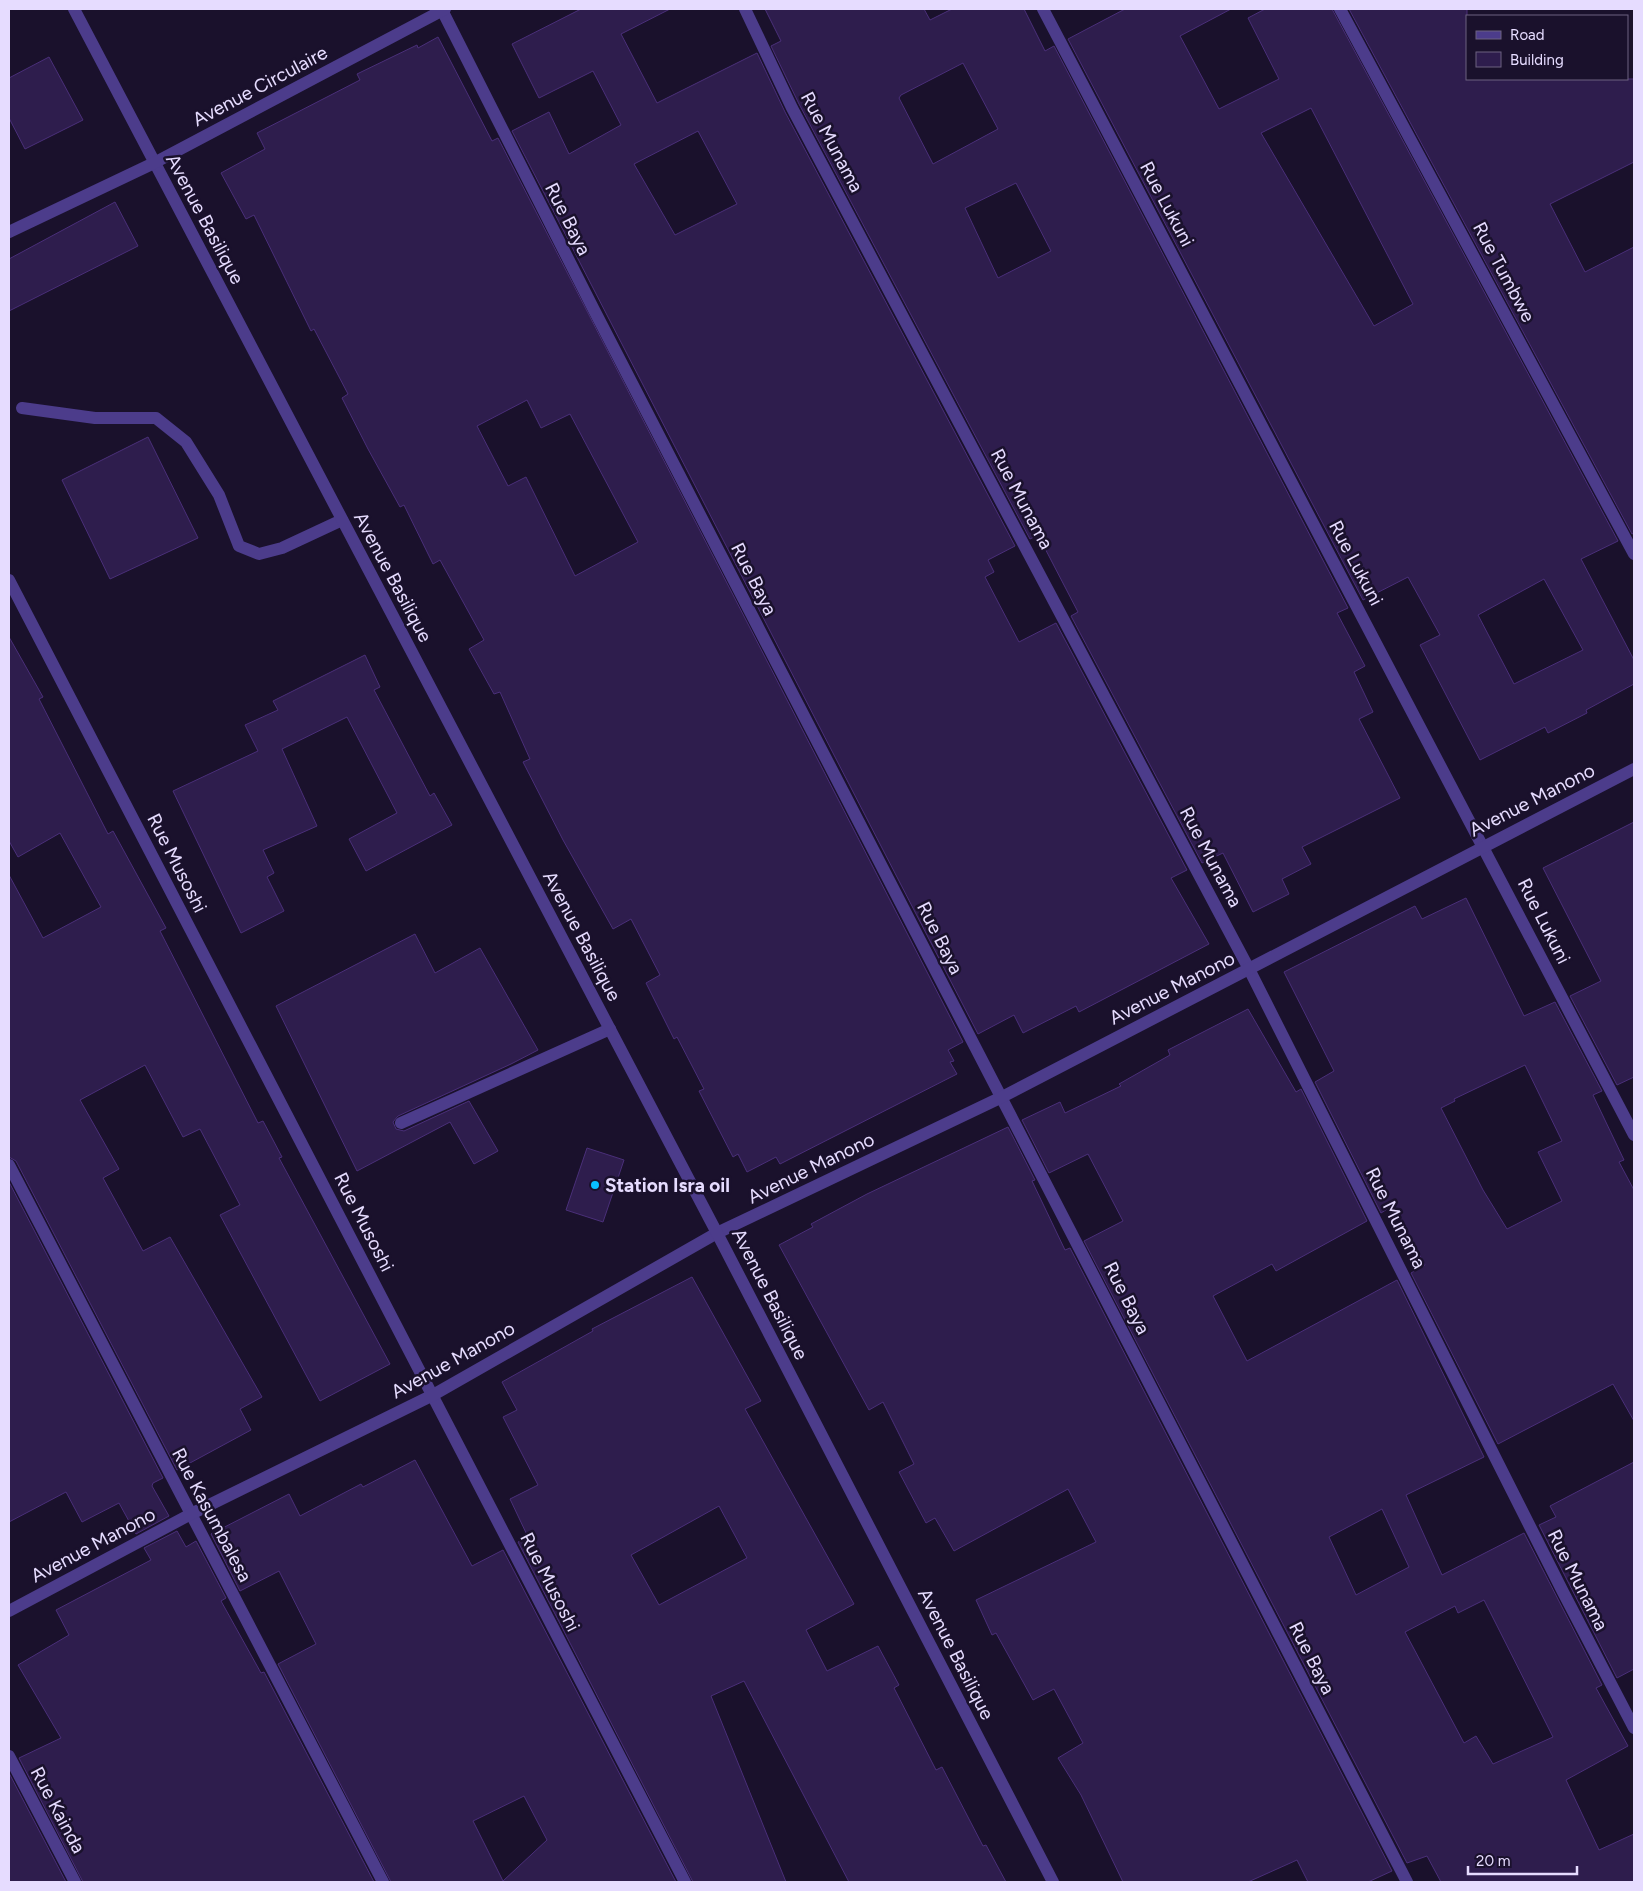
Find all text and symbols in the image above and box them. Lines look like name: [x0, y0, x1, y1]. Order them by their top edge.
legend: [1466, 15, 1628, 80]
text: Road: [1510, 26, 1545, 44]
street label: Avenue Circulaire: [189, 41, 331, 131]
text: Building: [1510, 51, 1564, 69]
street label: Rue Munama: [796, 88, 868, 196]
street label: Avenue Basilique: [161, 150, 249, 288]
street label: Rue Lukuni: [1135, 158, 1199, 250]
street label: Rue Baya: [540, 179, 596, 259]
street label: Rue Tumbwe: [1468, 218, 1540, 326]
street label: Rue Munama: [986, 445, 1058, 553]
street label: Avenue Basilique: [349, 508, 437, 646]
street label: Rue Lukuni: [1324, 517, 1388, 609]
street label: Rue Baya: [726, 539, 782, 619]
street label: Avenue Manono: [1465, 758, 1599, 842]
street label: Rue Munama: [1175, 803, 1247, 911]
street label: Rue Musoshi: [142, 810, 212, 916]
street label: Avenue Basilique: [538, 867, 626, 1005]
street label: Rue Lukuni: [1513, 874, 1575, 968]
street label: Rue Baya: [912, 898, 968, 978]
street label: Avenue Manono: [1105, 946, 1239, 1030]
street label: Avenue Manono: [744, 1127, 878, 1209]
street label: Rue Munama: [1361, 1164, 1431, 1272]
street label: Rue Musoshi: [329, 1169, 399, 1275]
place label: Station Isra oil: [605, 1174, 730, 1197]
marker: Station Isra oil: [589, 1179, 601, 1191]
street label: Avenue Basilique: [727, 1225, 813, 1363]
street label: Rue Baya: [1099, 1258, 1155, 1338]
street label: Avenue Manono: [387, 1317, 519, 1403]
street label: Rue Kasumbalesa: [167, 1444, 257, 1586]
street label: Avenue Manono: [27, 1502, 159, 1588]
street label: Rue Munama: [1543, 1526, 1613, 1634]
street label: Rue Musoshi: [515, 1529, 585, 1635]
street label: Avenue Basilique: [913, 1585, 999, 1723]
street label: Rue Baya: [1284, 1618, 1340, 1698]
street label: Rue Kainda: [26, 1763, 90, 1857]
scale bar: [1468, 1844, 1577, 1876]
text: 20 m: [1476, 1852, 1510, 1870]

